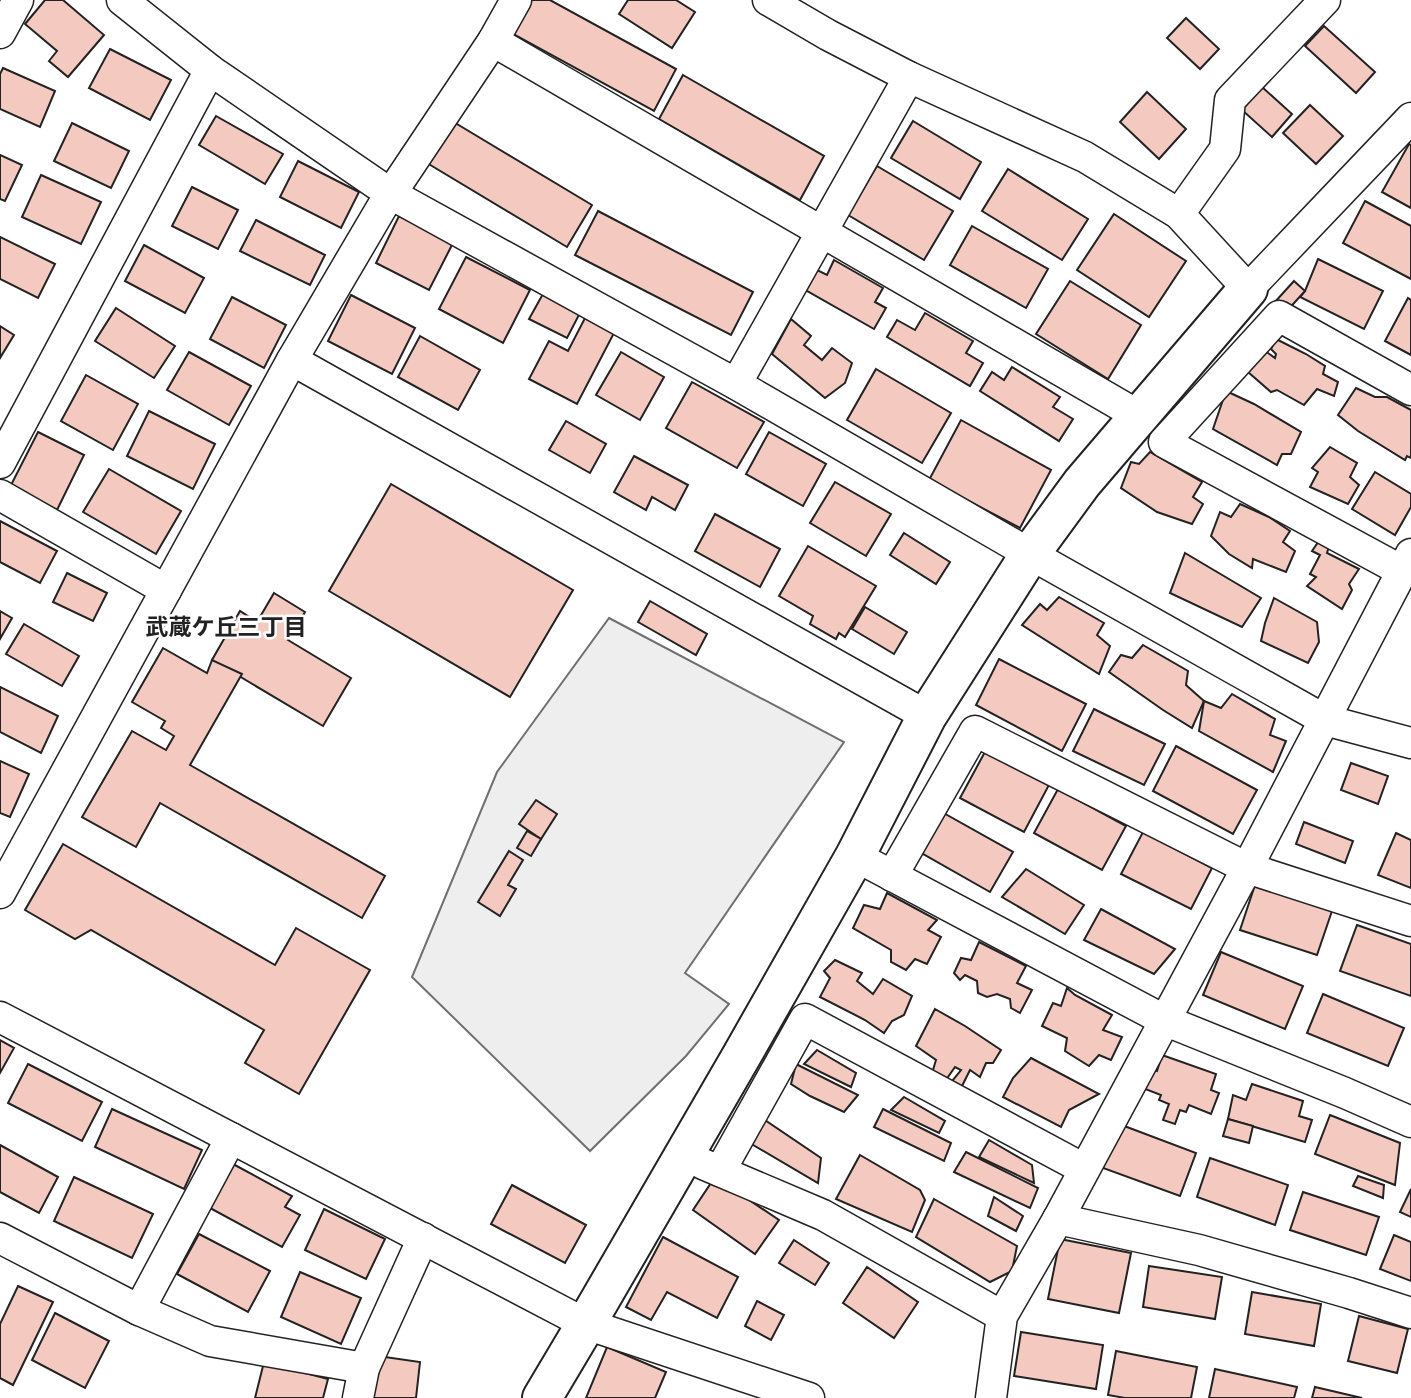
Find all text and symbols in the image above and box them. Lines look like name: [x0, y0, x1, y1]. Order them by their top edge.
district label: 武蔵ケ丘三丁目: [146, 614, 307, 642]

